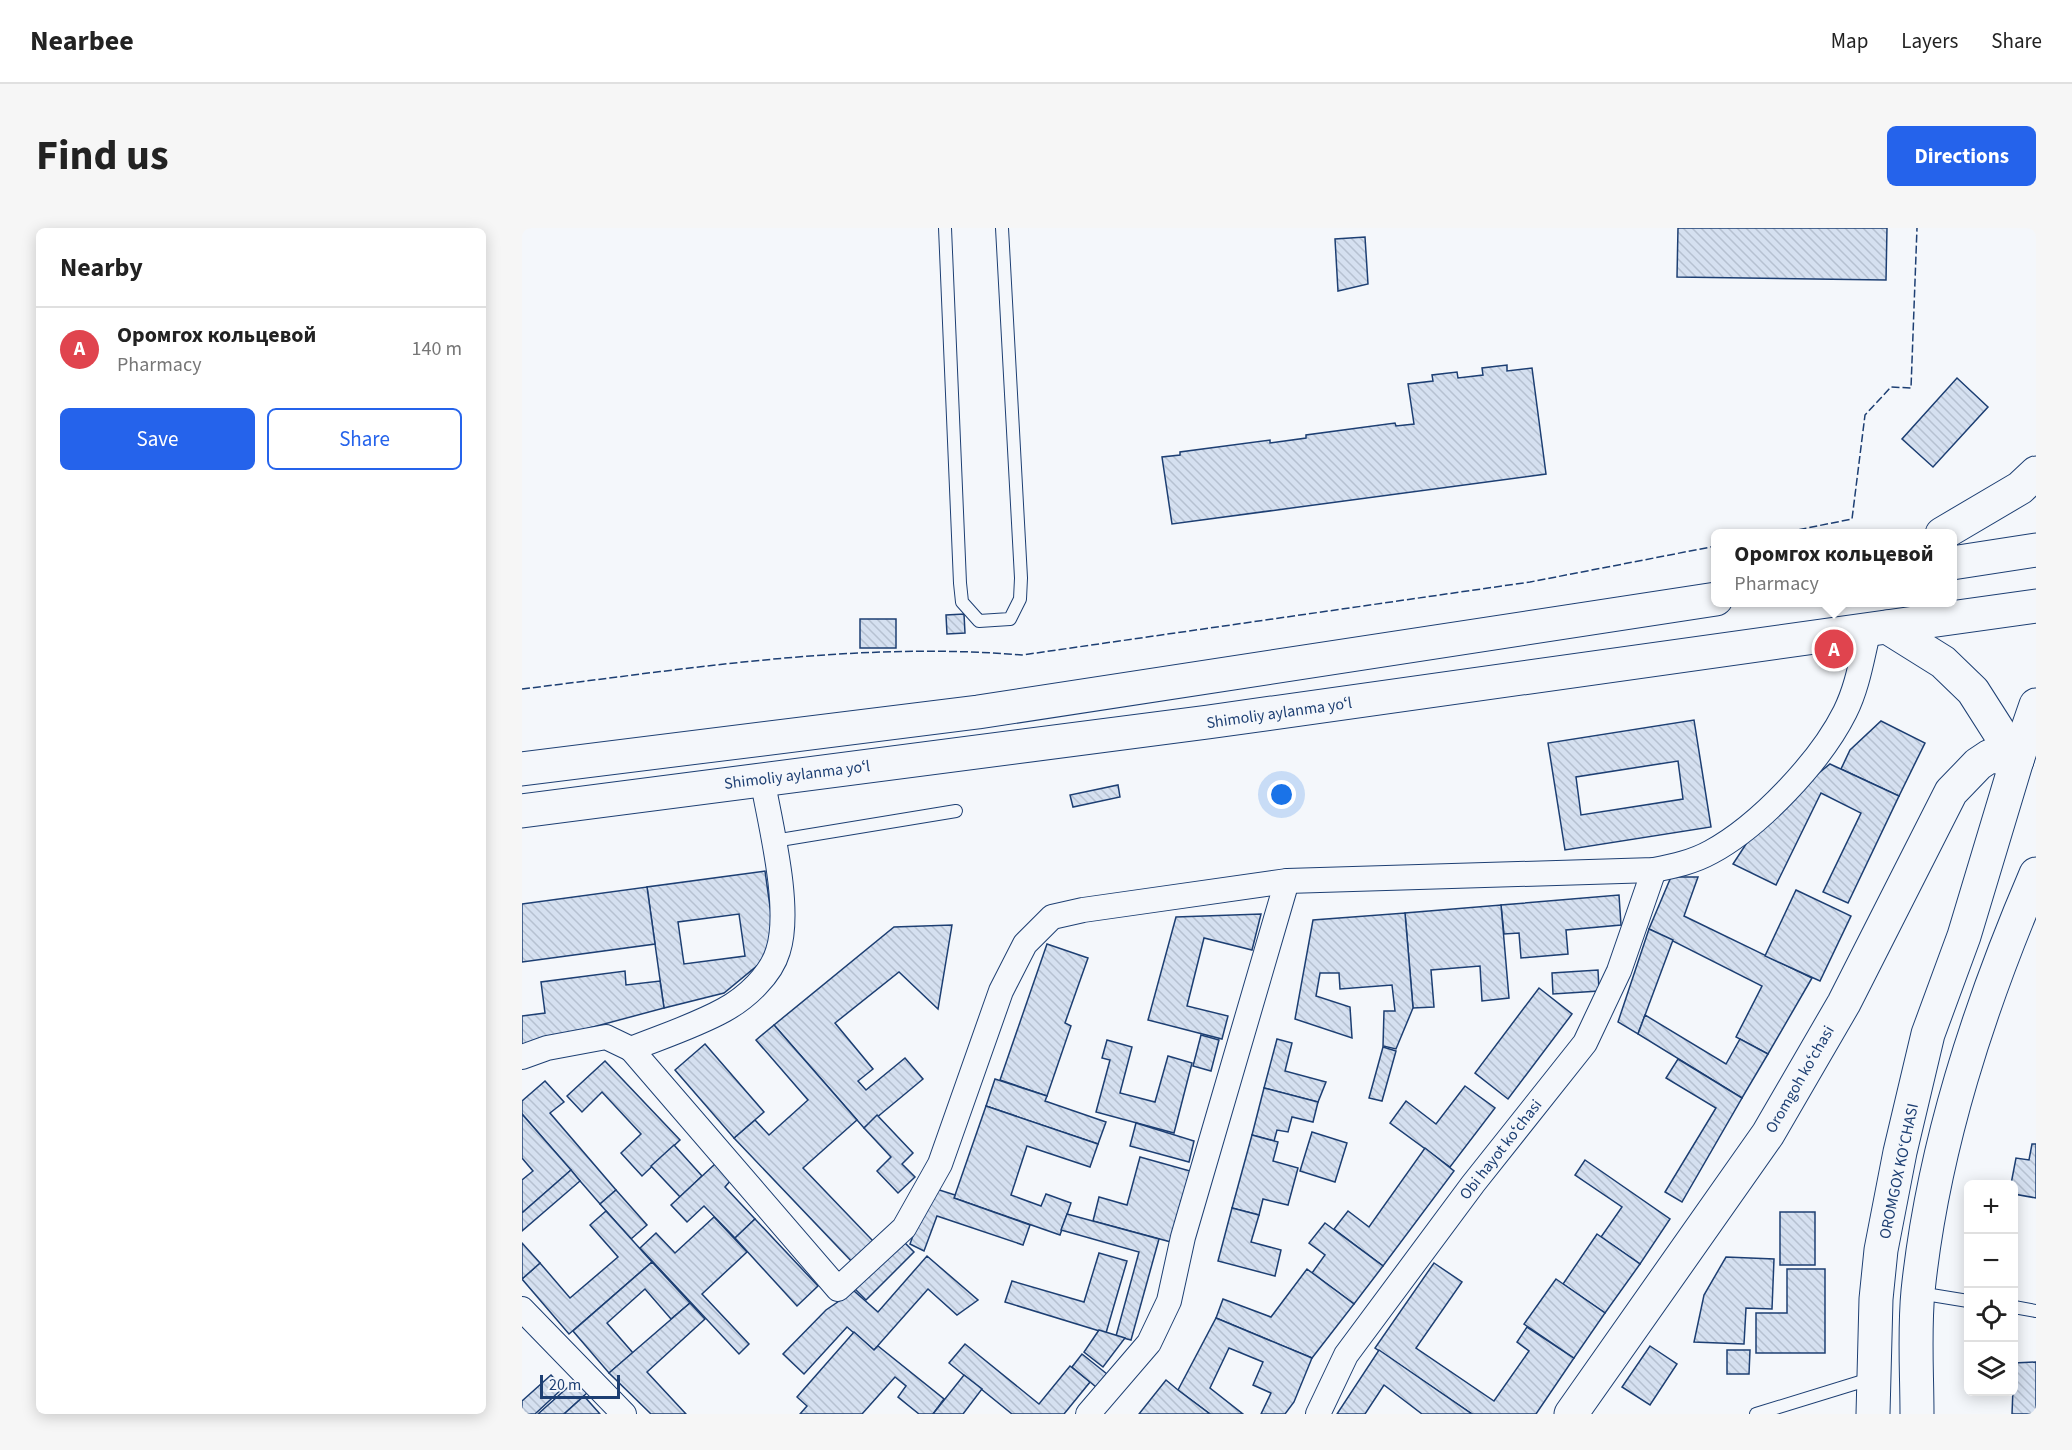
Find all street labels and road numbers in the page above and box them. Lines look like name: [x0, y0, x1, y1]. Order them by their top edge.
street label: Shimoliy aylanma yoʻl: [1205, 692, 1353, 734]
street label: Shimoliy aylanma yoʻl: [723, 755, 871, 795]
street label: Oromgoh koʻchasi: [1760, 1022, 1840, 1137]
street label: Obi hayot koʻchasi: [1455, 1095, 1547, 1205]
street label: OROMGOX KO‘CHASI: [1874, 1101, 1924, 1241]

